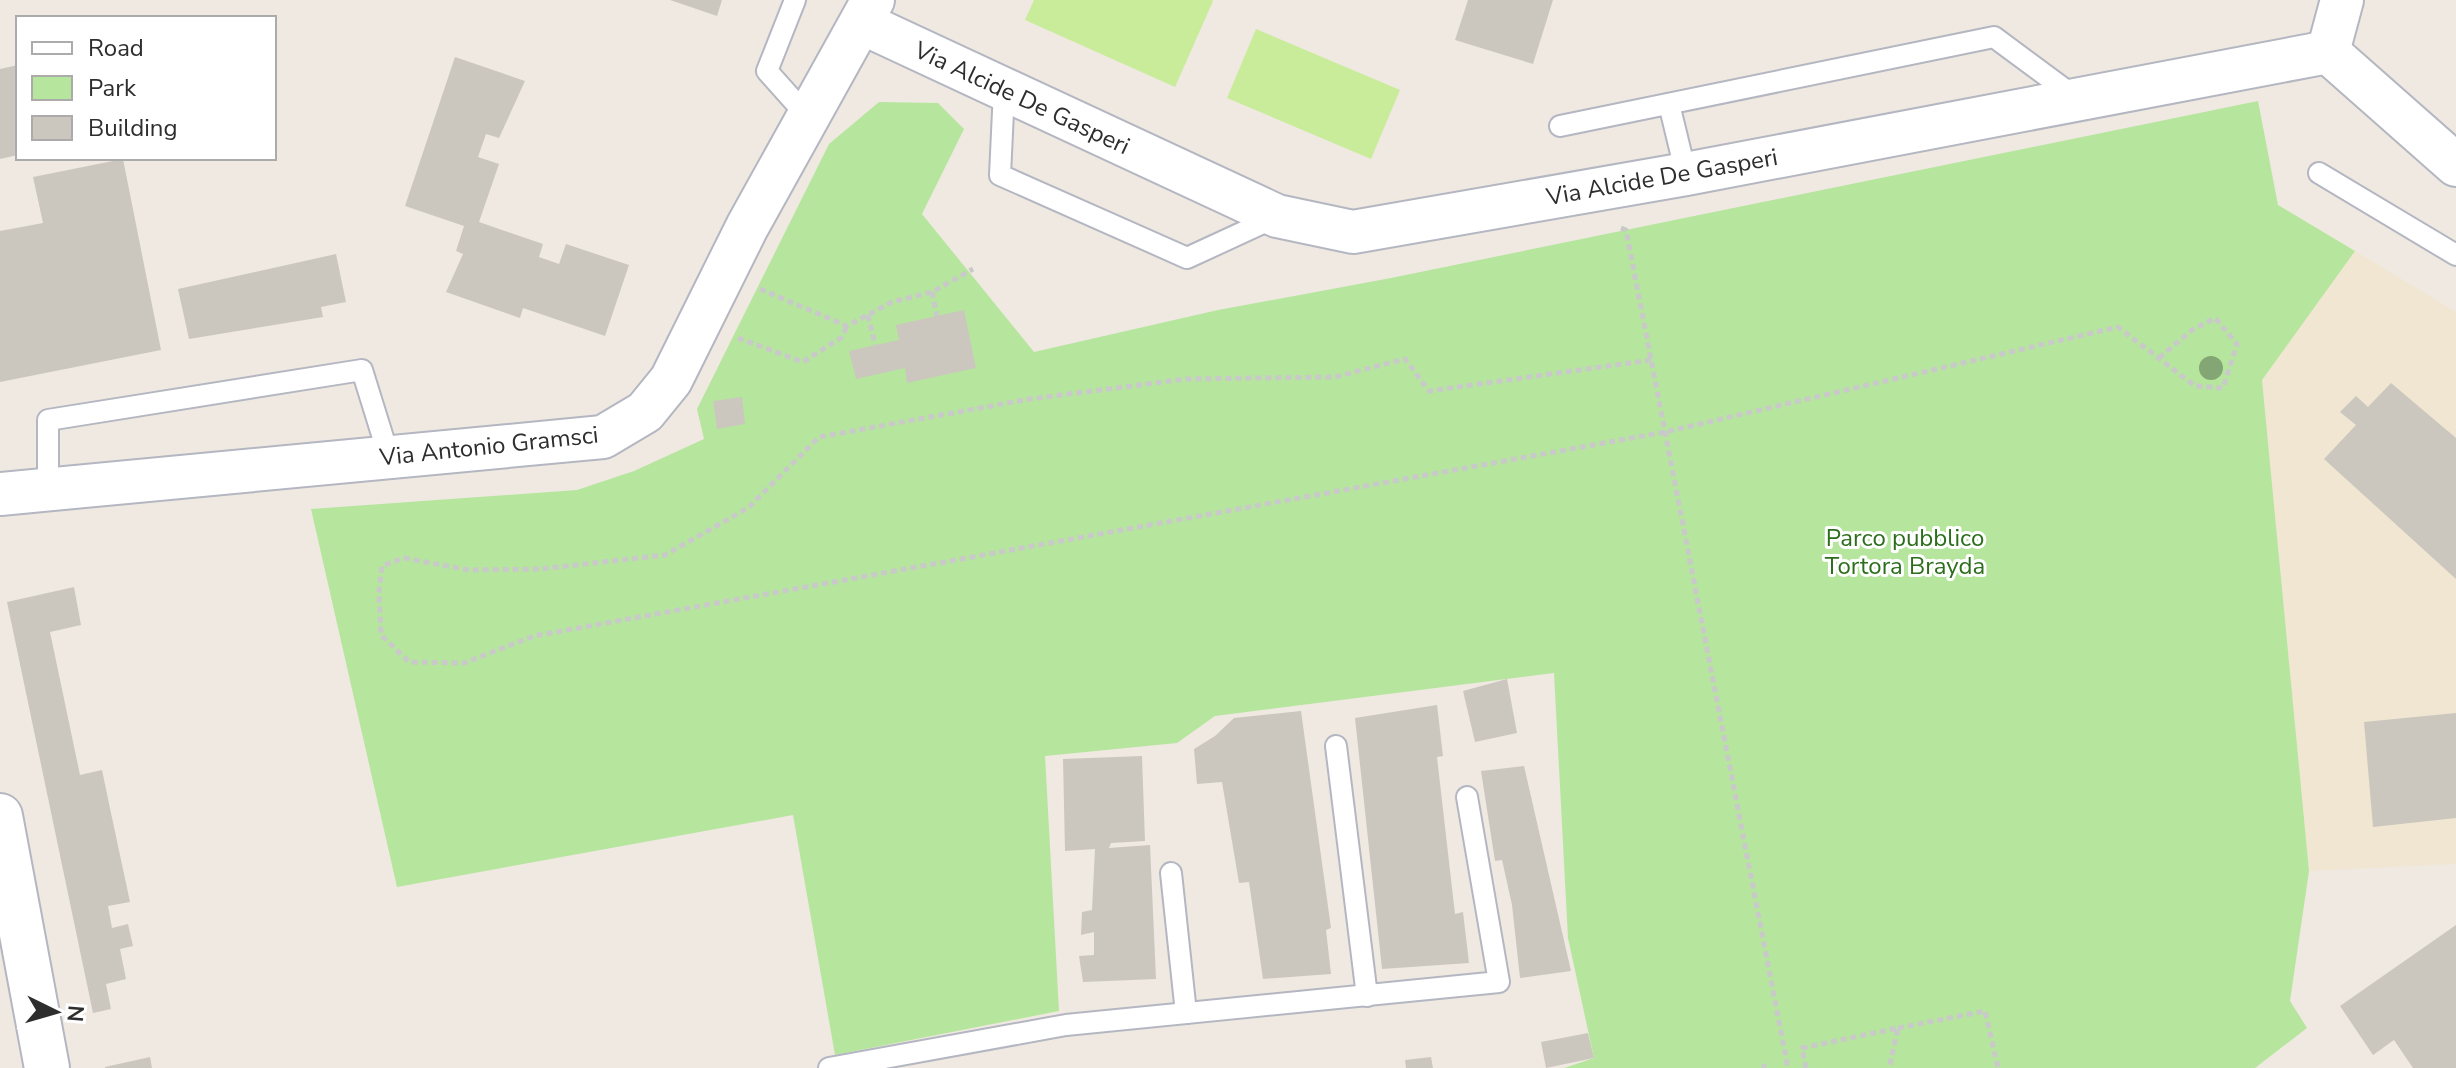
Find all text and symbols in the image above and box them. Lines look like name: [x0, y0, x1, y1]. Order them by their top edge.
legend: [16, 16, 276, 160]
text: Road: [88, 32, 144, 64]
street label: Via Alcide De Gasperi: [908, 34, 1135, 162]
text: Park: [88, 72, 137, 104]
text: Building: [88, 112, 178, 144]
street label: Via Alcide De Gasperi: [1543, 141, 1780, 213]
street label: Via Antonio Gramsci: [377, 419, 600, 474]
park label: Parco pubblico Tortora Brayda: [1825, 522, 1985, 582]
north arrow: [16, 972, 96, 1052]
text: N: [59, 1004, 91, 1023]

